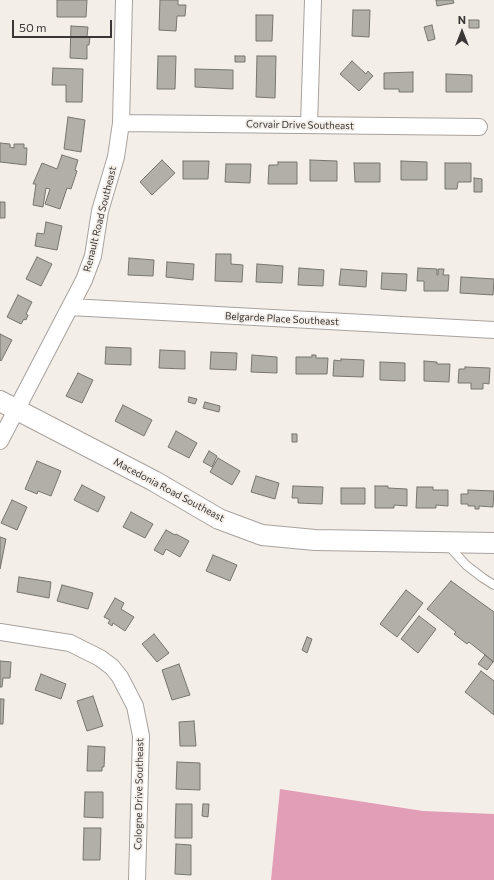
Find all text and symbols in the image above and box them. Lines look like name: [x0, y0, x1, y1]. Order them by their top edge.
scale bar: [14, 12, 114, 38]
north arrow: [442, 12, 482, 52]
text: N: [458, 13, 466, 26]
text: 50 m: [19, 20, 47, 34]
street label: Corvair Drive Southeast: [246, 118, 354, 132]
street label: Renault Road Southeast: [81, 165, 119, 273]
street label: Belgarde Place Southeast: [225, 310, 339, 328]
street label: Macedonia Road Southeast: [112, 456, 226, 524]
street label: Cologne Drive Southeast: [132, 738, 146, 850]

